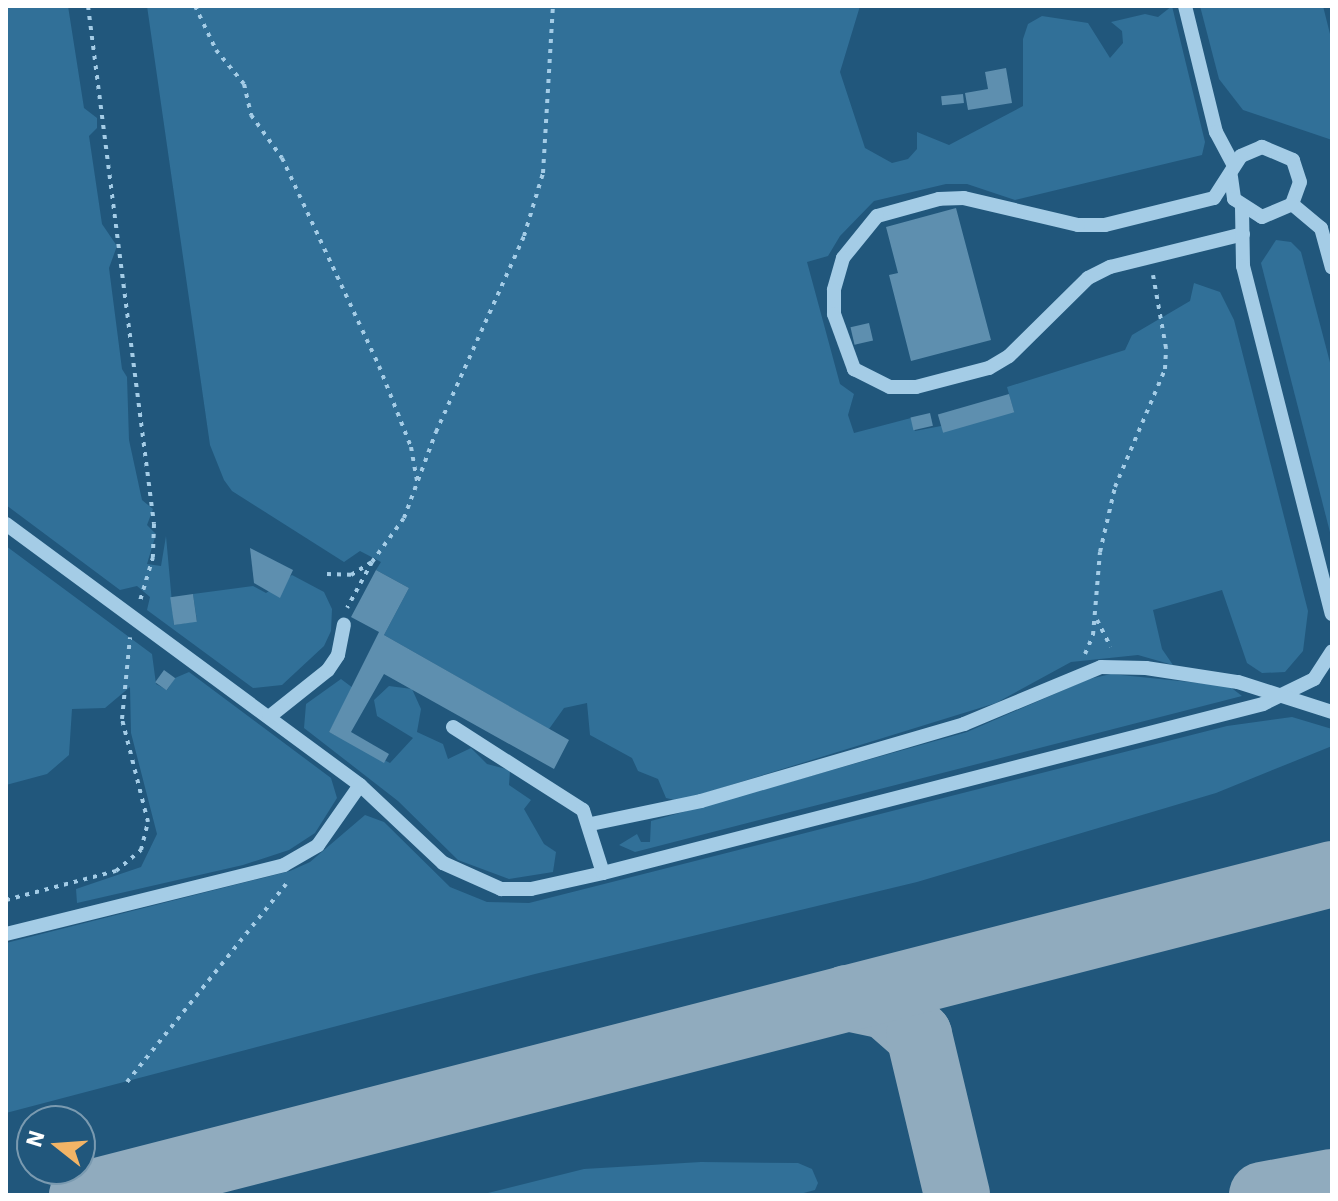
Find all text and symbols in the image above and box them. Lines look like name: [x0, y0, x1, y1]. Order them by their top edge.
north arrow: [16, 1105, 96, 1185]
text: N: [18, 1127, 51, 1150]

